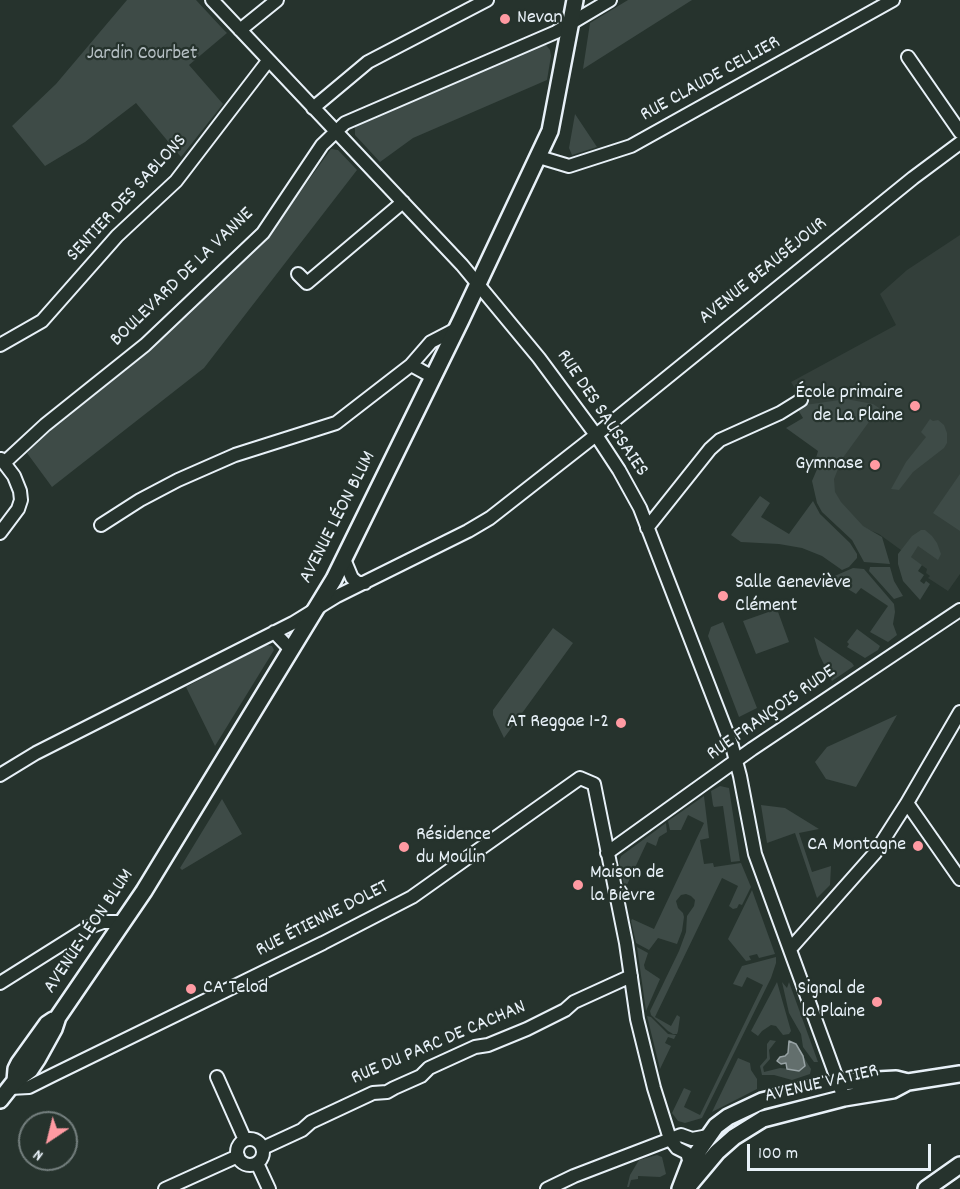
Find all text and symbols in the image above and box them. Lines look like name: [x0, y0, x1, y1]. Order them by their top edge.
place label: Nevan: [517, 7, 563, 31]
marker: Nevan: [498, 12, 512, 26]
street label: RUE CLAUDE CELLIER: [637, 32, 785, 128]
park label: Jardin Courbet: [87, 43, 197, 67]
street label: SENTIER DES SABLONS: [63, 130, 193, 268]
street label: BOULEVARD DE LA VANNE: [106, 203, 260, 353]
street label: AVENUE BEAUSÉJOUR: [695, 213, 833, 331]
street label: RUE DES SAUSSAIES: [550, 346, 652, 482]
place label: École primaire de La Plaine: [796, 382, 903, 429]
marker: École primaire de La Plaine: [908, 399, 922, 413]
street label: AVENUE LÉON BLUM: [295, 448, 383, 588]
place label: Gymnase: [795, 453, 863, 477]
marker: Gymnase: [868, 458, 882, 472]
place label: Salle Geneviève Clément: [735, 572, 851, 619]
marker: Salle Geneviève Clément: [716, 589, 730, 603]
street label: RUE FRANÇOIS RUDE: [703, 661, 841, 767]
place label: AT Reggae 1-2: [507, 711, 609, 735]
marker: AT Reggae 1-2: [614, 716, 628, 730]
place label: Résidence du Moulin: [416, 824, 491, 871]
place label: CA Montagne: [807, 834, 906, 858]
marker: CA Montagne: [911, 839, 925, 853]
marker: Résidence du Moulin: [397, 840, 411, 854]
place label: Maison de la Bièvre: [590, 862, 664, 909]
street label: AVENUE LÉON BLUM: [40, 865, 140, 999]
street label: RUE ÉTIENNE DOLET: [253, 876, 393, 964]
marker: Maison de la Bièvre: [571, 878, 585, 892]
place label: CA Telod: [203, 977, 268, 1001]
place label: Signal de la Plaine: [798, 978, 865, 1025]
marker: CA Telod: [184, 982, 198, 996]
marker: Signal de la Plaine: [870, 995, 884, 1009]
street label: RUE DU PARC DE CACHAN: [348, 996, 530, 1092]
street label: AVENUE VATIER: [763, 1060, 881, 1110]
north arrow: [18, 1111, 78, 1171]
scale bar: [750, 1132, 934, 1170]
text: 100 m: [758, 1142, 798, 1167]
text: N: [29, 1143, 48, 1166]

